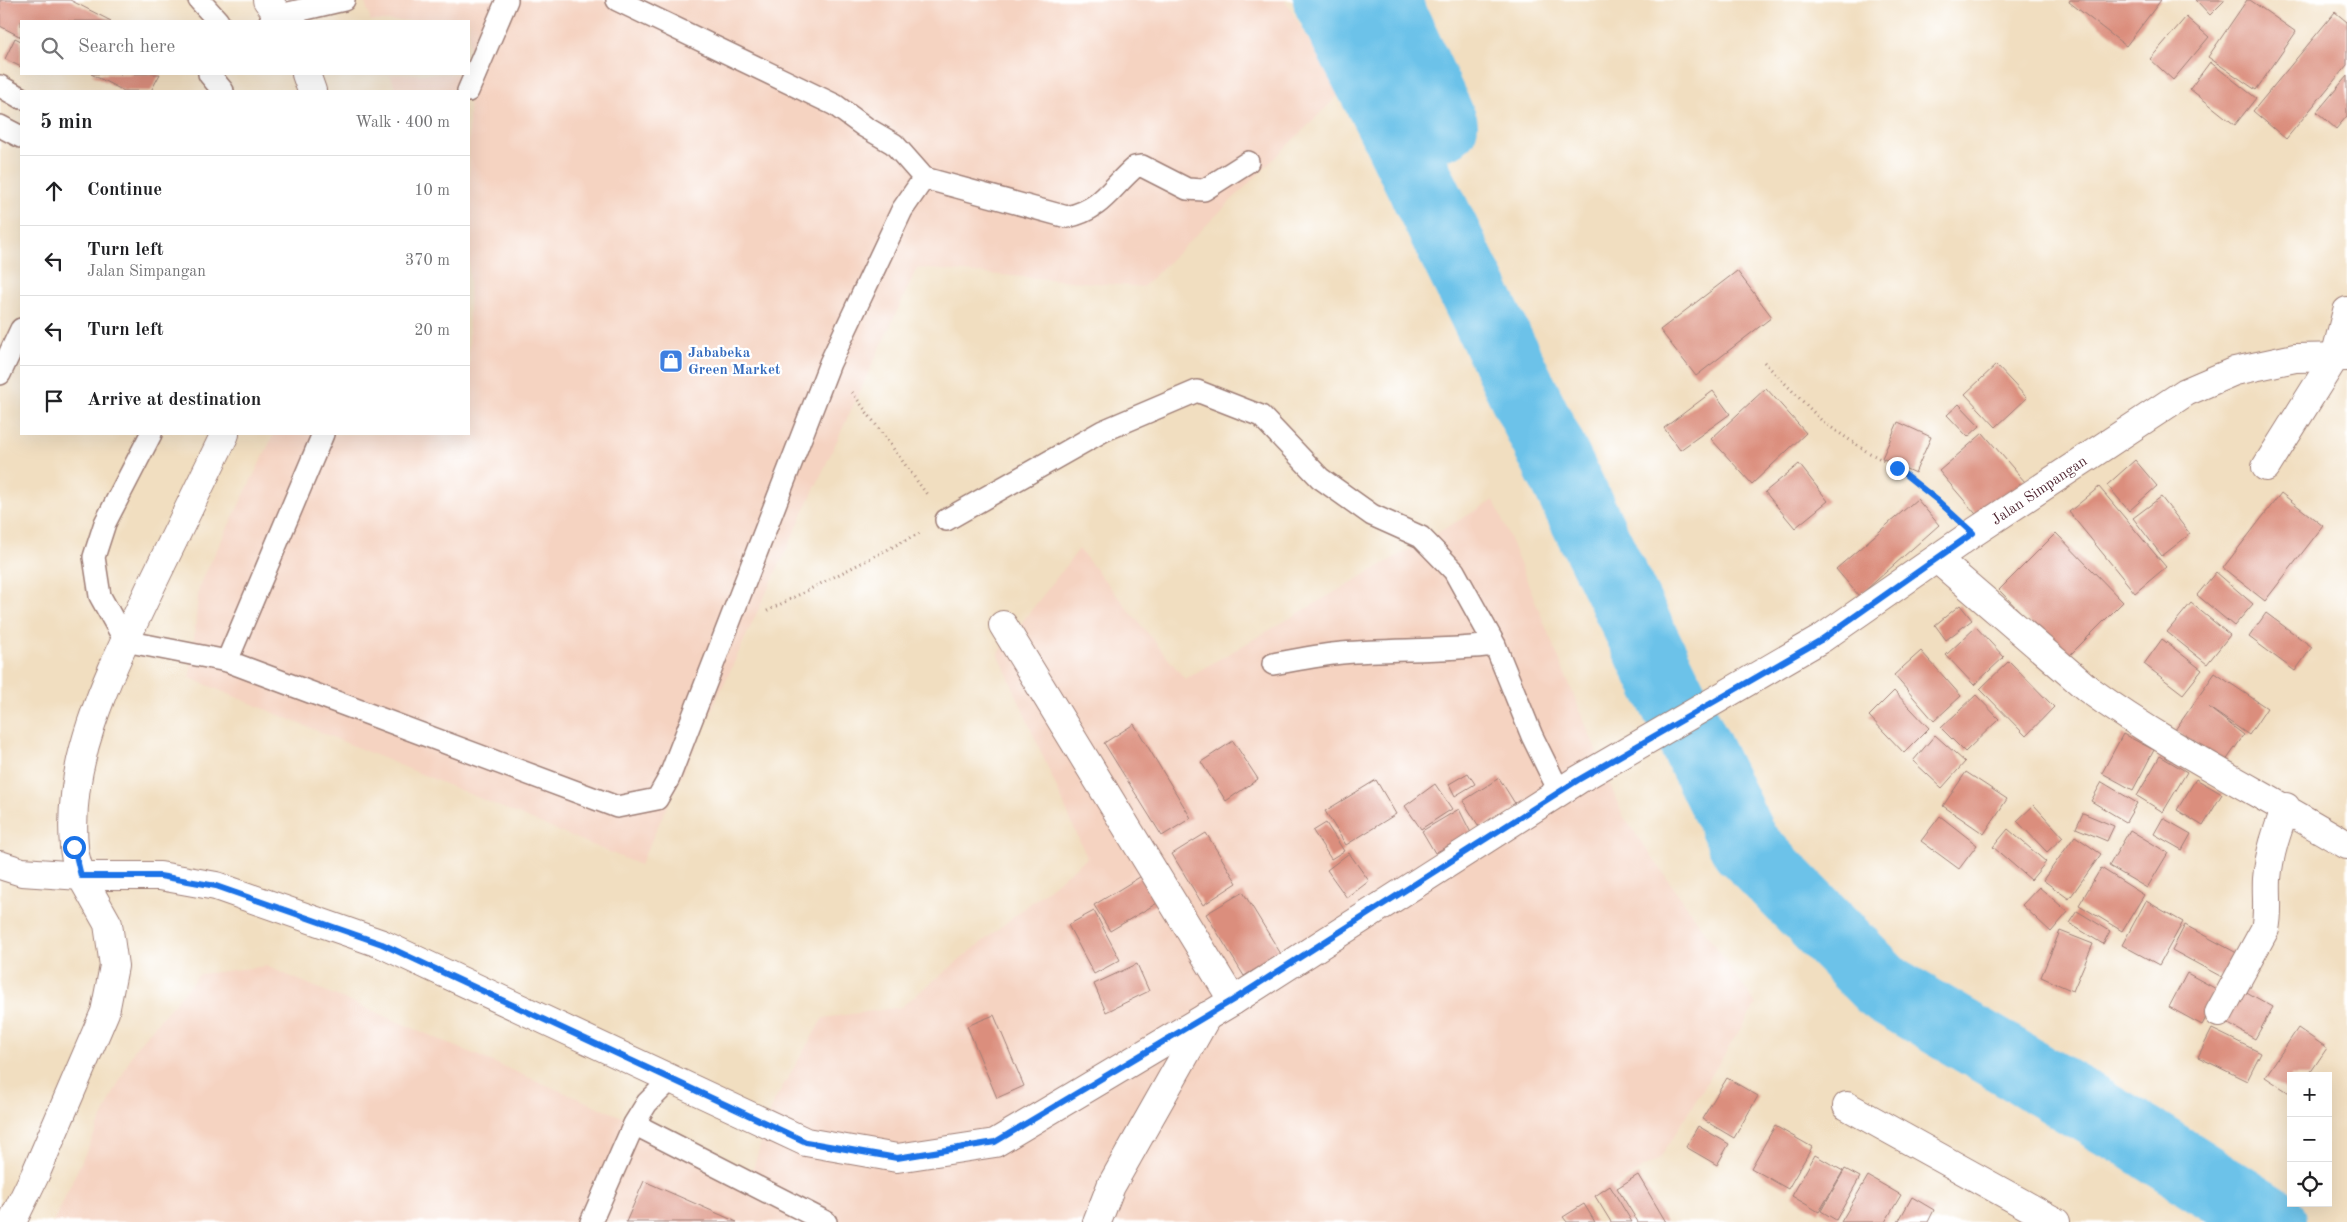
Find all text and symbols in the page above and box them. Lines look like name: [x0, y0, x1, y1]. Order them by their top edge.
search box: [20, 20, 470, 75]
icon: search: [38, 34, 66, 62]
text: Search here: [78, 38, 175, 57]
text: 5 min: [40, 112, 93, 133]
text: Walk · 400 m: [355, 115, 450, 131]
icon: ahead: [40, 177, 68, 205]
text: Continue: [87, 181, 162, 200]
text: 10 m: [414, 183, 450, 199]
text: Turn left: [87, 241, 164, 260]
icon: left: [40, 247, 68, 275]
text: 370 m: [405, 253, 450, 269]
text: Jalan Simpangan: [87, 264, 206, 280]
icon: left: [40, 317, 68, 345]
text: Turn left: [87, 321, 164, 340]
text: 20 m: [414, 323, 450, 339]
place label: Jababeka Green Market: [688, 346, 781, 378]
shop icon: Jababeka Green Market: [658, 348, 684, 374]
icon: arrive: [40, 387, 68, 415]
text: Arrive at destination: [87, 391, 261, 410]
street label: Jalan Simpangan: [1989, 454, 2090, 529]
route end: [1886, 457, 1909, 480]
route start: [63, 836, 86, 859]
map controls: [2287, 1072, 2332, 1207]
button: +: [2287, 1072, 2332, 1117]
button: −: [2287, 1117, 2332, 1162]
button: locate: [2287, 1162, 2332, 1207]

